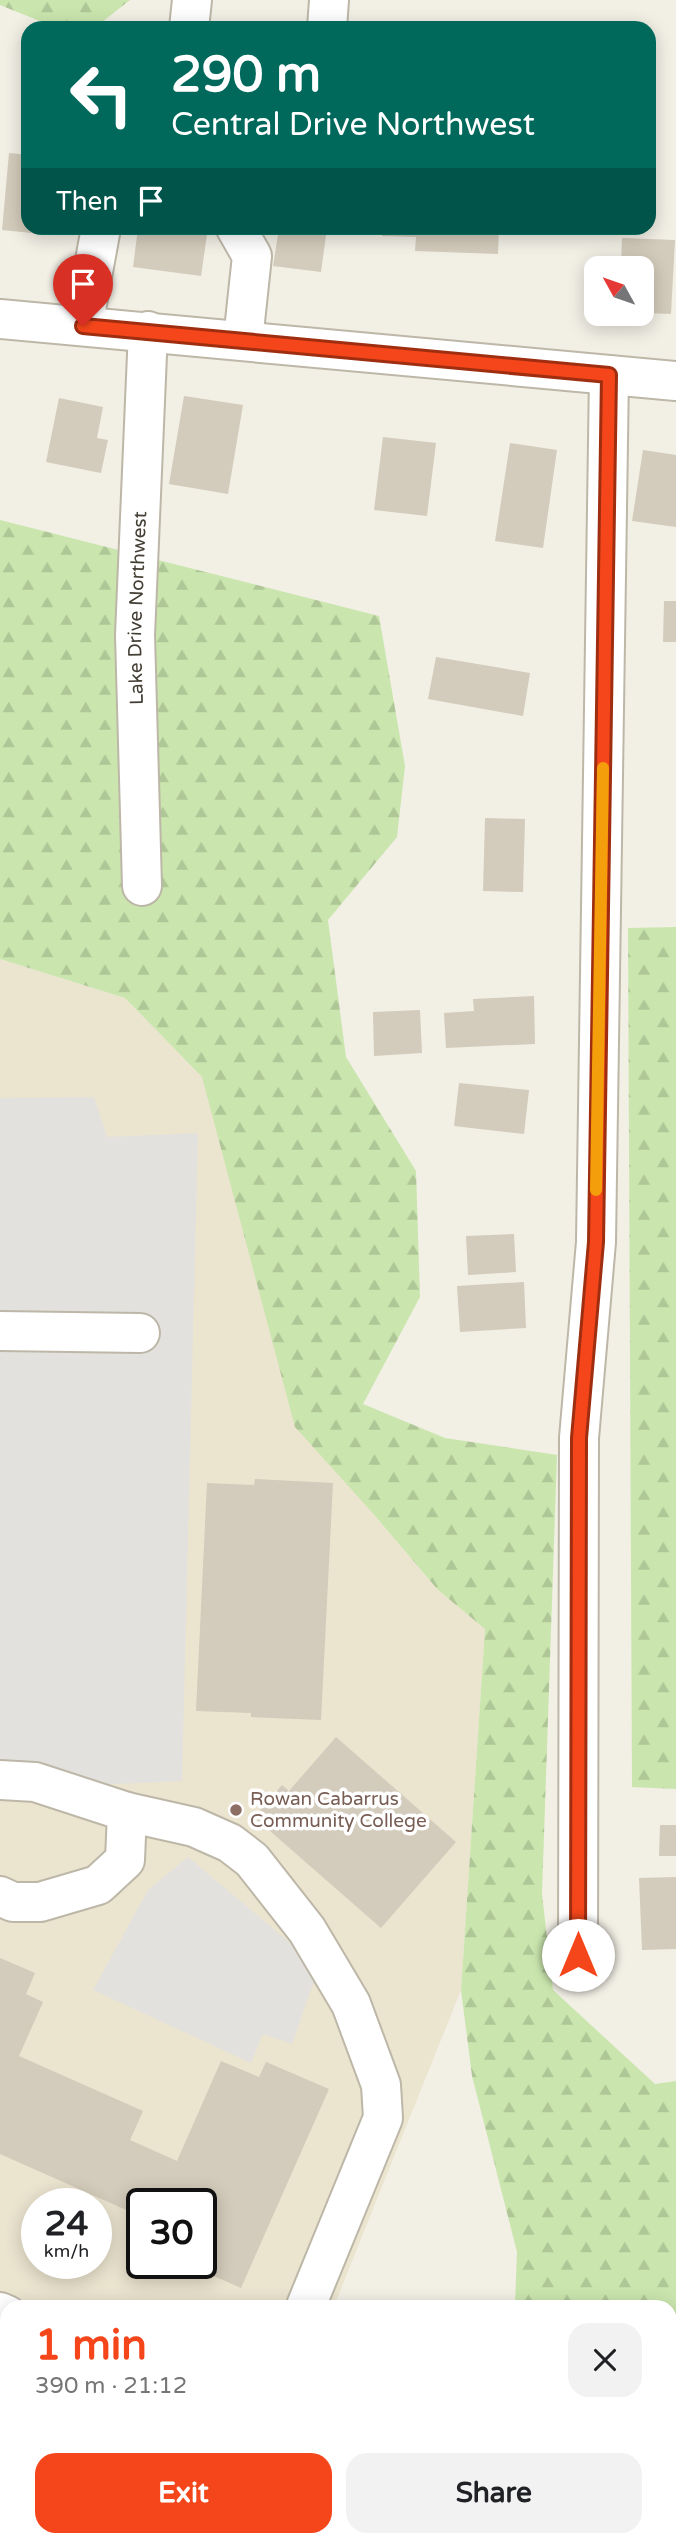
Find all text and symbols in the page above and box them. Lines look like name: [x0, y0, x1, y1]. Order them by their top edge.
text: 290 m: [171, 46, 321, 105]
icon: left: [56, 49, 147, 140]
text: Central Drive Northwest: [171, 106, 535, 144]
icon: arrive: [132, 182, 170, 220]
text: Then: [56, 186, 118, 217]
pin: [53, 254, 113, 326]
north arrow: [584, 256, 654, 326]
map controls: [584, 256, 654, 326]
icon: arrive: [64, 265, 102, 303]
street label: Lake Drive Northwest: [124, 511, 151, 705]
place label: Rowan Cabarrus Community College: [250, 1788, 427, 1832]
marker: Rowan Cabarrus Community College: [228, 1802, 244, 1818]
position arrow: [541, 1918, 615, 1992]
speed limit sign: 30: [126, 2188, 217, 2279]
text: 24: [45, 2203, 88, 2245]
text: km/h: [44, 2240, 89, 2262]
text: 1 min: [35, 2320, 147, 2371]
button: close: [568, 2323, 642, 2397]
text: 390 m · 21:12: [35, 2372, 187, 2400]
button: Exit: [35, 2453, 332, 2533]
button: Share: [346, 2453, 642, 2533]

